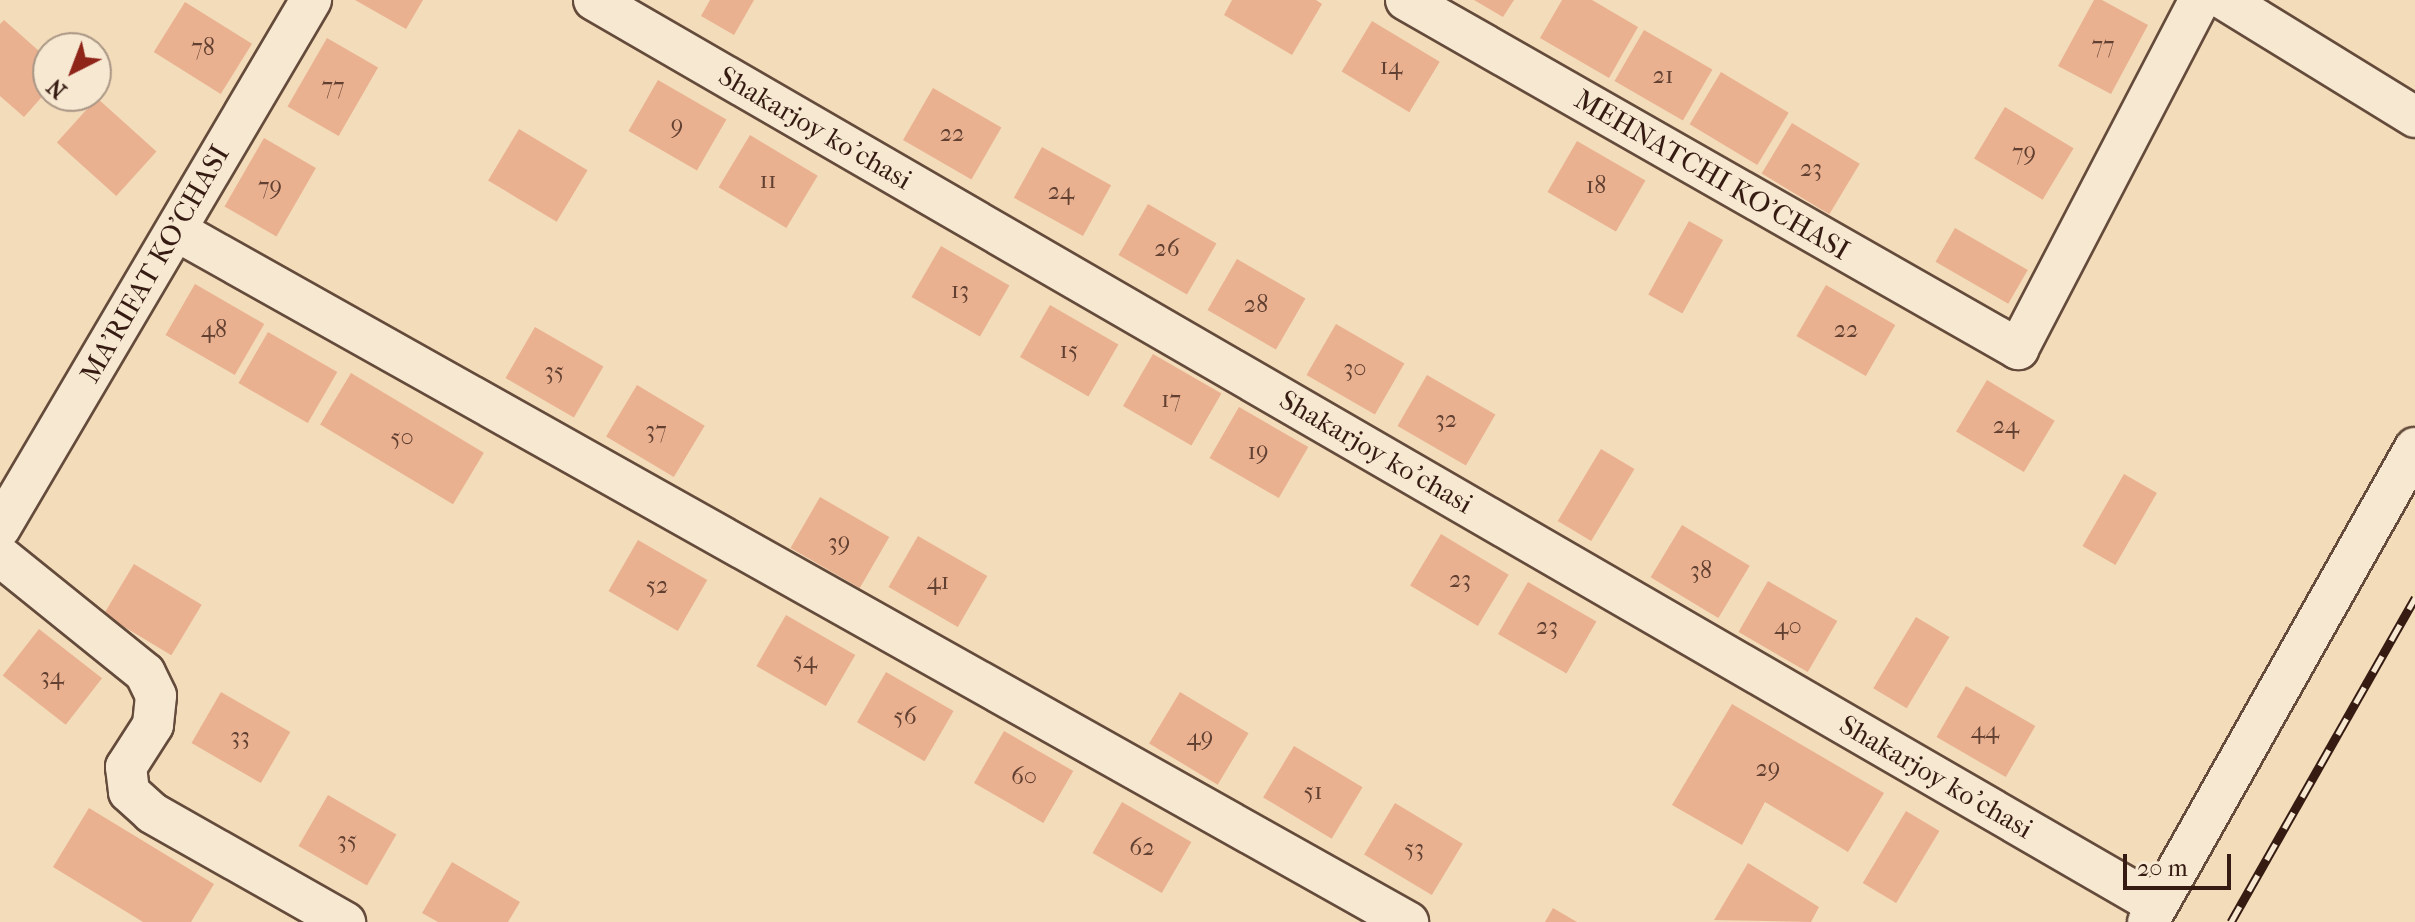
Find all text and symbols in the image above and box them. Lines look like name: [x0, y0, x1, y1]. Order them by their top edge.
north arrow: [32, 32, 112, 112]
house number: 77: [2091, 32, 2115, 60]
house number: 78: [191, 34, 215, 62]
house number: 14: [1380, 53, 1402, 81]
street label: Shakarjoy ko'chasi: [712, 59, 918, 197]
house number: 21: [1653, 62, 1673, 90]
text: N: [42, 73, 72, 104]
house number: 77: [321, 73, 345, 101]
street label: MEHNATCHI KO'CHASI: [1569, 83, 1855, 267]
house number: 9: [671, 112, 683, 140]
house number: 22: [940, 120, 964, 148]
street label: MA'RIFAT KO'CHASI: [73, 139, 237, 389]
house number: 79: [2012, 139, 2036, 167]
house number: 23: [1800, 155, 1822, 183]
house number: 11: [759, 167, 777, 195]
house number: 18: [1586, 172, 1606, 200]
house number: 79: [258, 173, 282, 201]
house number: 24: [1048, 178, 1074, 206]
house number: 26: [1154, 235, 1180, 263]
house number: 13: [951, 277, 969, 305]
house number: 28: [1244, 291, 1268, 319]
house number: 48: [201, 316, 227, 344]
house number: 22: [1834, 316, 1858, 344]
house number: 15: [1060, 337, 1078, 365]
house number: 30: [1343, 355, 1367, 383]
house number: 35: [544, 358, 564, 386]
street label: Shakarjoy ko'chasi: [1273, 383, 1479, 521]
house number: 17: [1161, 386, 1181, 414]
house number: 32: [1435, 406, 1457, 434]
house number: 24: [1993, 412, 2019, 440]
house number: 37: [645, 417, 667, 445]
house number: 50: [390, 424, 414, 452]
house number: 19: [1247, 438, 1269, 466]
house number: 39: [828, 529, 850, 557]
house number: 38: [1690, 557, 1712, 585]
house number: 23: [1449, 566, 1471, 594]
house number: 41: [927, 568, 949, 596]
house number: 52: [646, 572, 668, 600]
house number: 23: [1536, 613, 1558, 641]
house number: 40: [1774, 613, 1802, 641]
house number: 54: [793, 647, 817, 675]
house number: 34: [40, 663, 64, 691]
house number: 56: [893, 703, 917, 731]
street label: Shakarjoy ko'chasi: [1833, 708, 2039, 846]
house number: 44: [1971, 717, 1999, 745]
house number: 33: [230, 723, 250, 751]
house number: 49: [1187, 724, 1213, 752]
house number: 29: [1756, 755, 1780, 783]
house number: 60: [1011, 763, 1037, 791]
house number: 51: [1304, 778, 1322, 806]
house number: 35: [337, 827, 357, 855]
house number: 62: [1129, 834, 1155, 862]
house number: 53: [1404, 835, 1424, 863]
scale bar: [2127, 838, 2235, 888]
text: 20 m: [2137, 854, 2188, 882]

